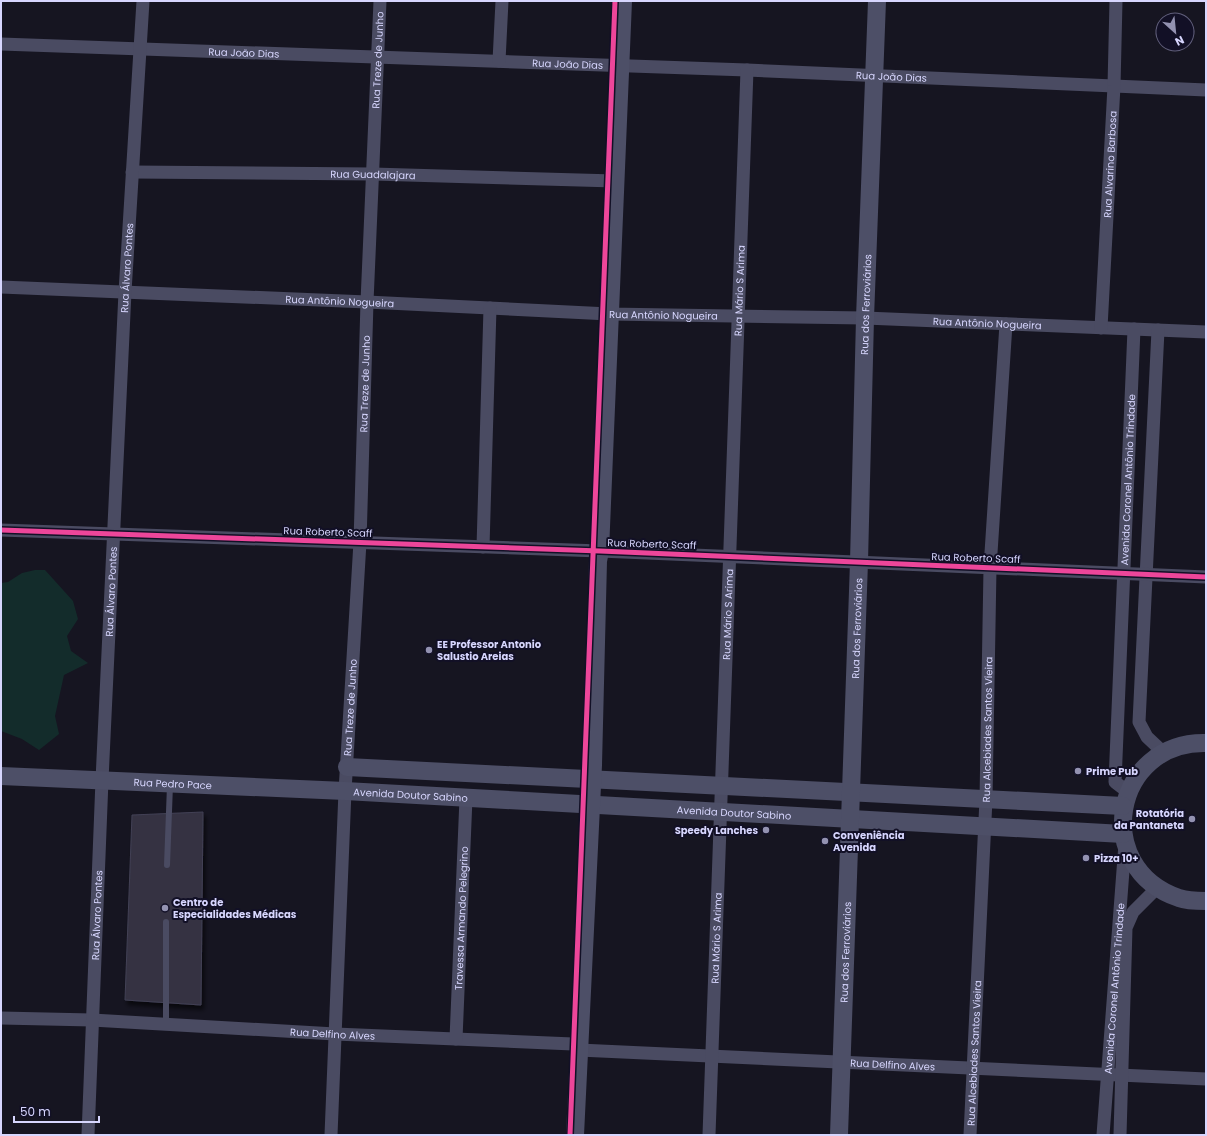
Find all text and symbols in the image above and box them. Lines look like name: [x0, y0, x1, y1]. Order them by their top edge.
street label: Rua Treze de Junho: [368, 11, 387, 109]
north arrow: [1155, 12, 1195, 52]
text: N: [1172, 32, 1187, 50]
street label: Rua João Dias: [208, 44, 280, 61]
street label: Rua João Dias: [532, 55, 603, 72]
street label: Rua João Dias: [856, 67, 927, 85]
street label: Rua Alvarino Barbosa: [1099, 110, 1120, 218]
street label: Rua Guadalajara: [330, 166, 416, 183]
street label: Rua Álvaro Pontes: [117, 222, 137, 313]
street label: Rua Mário S Arima: [730, 245, 748, 336]
street label: Rua dos Ferroviários: [857, 254, 875, 355]
street label: Rua Antônio Nogueira: [285, 291, 394, 311]
street label: Rua Antônio Nogueira: [609, 307, 718, 323]
street label: Rua Antônio Nogueira: [933, 313, 1042, 333]
street label: Rua Treze de Junho: [356, 335, 374, 433]
street label: Avenida Coronel Antônio Trindade: [1117, 394, 1139, 566]
street label: Rua Roberto Scaff: [283, 523, 373, 541]
street label: Rua Roberto Scaff: [607, 535, 697, 553]
street label: Rua Álvaro Pontes: [101, 546, 120, 637]
street label: Rua Roberto Scaff: [931, 549, 1021, 567]
street label: Rua Mário S Arima: [718, 568, 737, 660]
street label: Rua dos Ferroviários: [847, 578, 866, 679]
place label: EE Professor Antonio Salustio Areias: [437, 637, 542, 664]
marker: EE Professor Antonio Salustio Areias: [424, 645, 434, 655]
street label: Rua Alcebiades Santos Vieira: [978, 656, 996, 803]
street label: Rua Treze de Junho: [340, 658, 360, 756]
place label: Prime Pub: [1086, 764, 1138, 779]
marker: Prime Pub: [1073, 766, 1083, 776]
street label: Rua Pedro Pace: [133, 774, 212, 793]
street label: Avenida Doutor Sabino: [353, 784, 468, 805]
street label: Avenida Doutor Sabino: [676, 802, 792, 823]
place label: Rotatória da Pantaneta: [1114, 806, 1184, 833]
marker: Rotatória da Pantaneta: [1187, 814, 1197, 824]
place label: Speedy Lanches: [675, 823, 758, 838]
marker: Speedy Lanches: [761, 825, 771, 835]
place label: Conveniência Avenida: [833, 828, 905, 855]
marker: Conveniência Avenida: [820, 836, 830, 846]
street label: Travessa Armando Pelegrino: [451, 846, 471, 990]
place label: Pizza 10+: [1094, 851, 1139, 866]
marker: Pizza 10+: [1081, 853, 1091, 863]
street label: Rua Álvaro Pontes: [87, 870, 106, 960]
street label: Rua Mário S Arima: [707, 892, 725, 984]
place label: Centro de Especialidades Médicas: [173, 895, 297, 922]
street label: Rua dos Ferroviários: [836, 901, 855, 1003]
street label: Avenida Coronel Antônio Trindade: [1100, 902, 1128, 1074]
marker: Centro de Especialidades Médicas: [160, 903, 170, 913]
street label: Rua Alcebiades Santos Vieira: [963, 980, 985, 1126]
street label: Rua Delfino Alves: [290, 1024, 375, 1043]
street label: Rua Delfino Alves: [850, 1055, 936, 1074]
scale bar: [14, 1098, 99, 1124]
text: 50 m: [20, 1103, 51, 1120]

